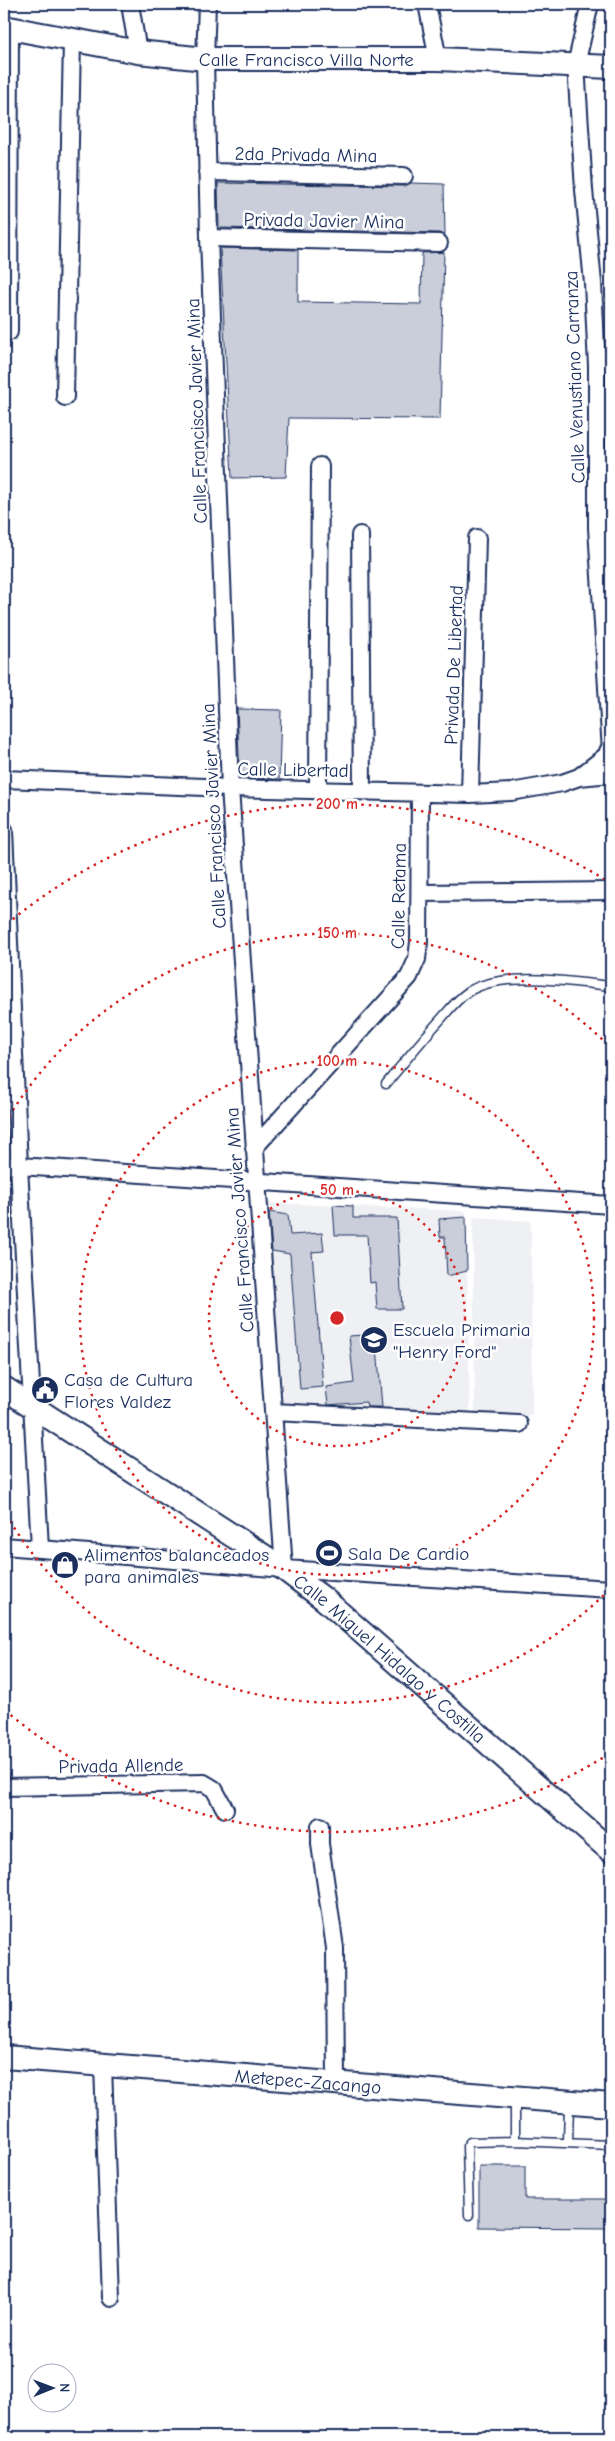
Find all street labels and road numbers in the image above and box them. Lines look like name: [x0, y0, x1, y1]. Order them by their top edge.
street label: Calle Francisco Villa Norte: [198, 48, 414, 72]
street label: 2da Privada Mina: [234, 143, 378, 167]
street label: Privada Javier Mina: [243, 209, 405, 233]
street label: Calle Venustiano Carranza: [560, 270, 590, 484]
street label: Calle Francisco Javier Mina: [182, 298, 212, 524]
street label: Privada De Libertad: [440, 585, 468, 745]
street label: Calle Francisco Javier Mina: [197, 703, 231, 929]
street label: Calle Libertad: [237, 758, 349, 782]
street label: Calle Retama: [387, 843, 411, 949]
street label: Calle Francisco Javier Mina: [221, 1107, 259, 1333]
street label: Calle Miguel Hidalgo y Costilla: [289, 1570, 490, 1748]
street label: Privada Allende: [58, 1754, 184, 1778]
street label: Metepec-Zacango: [234, 2065, 382, 2099]

